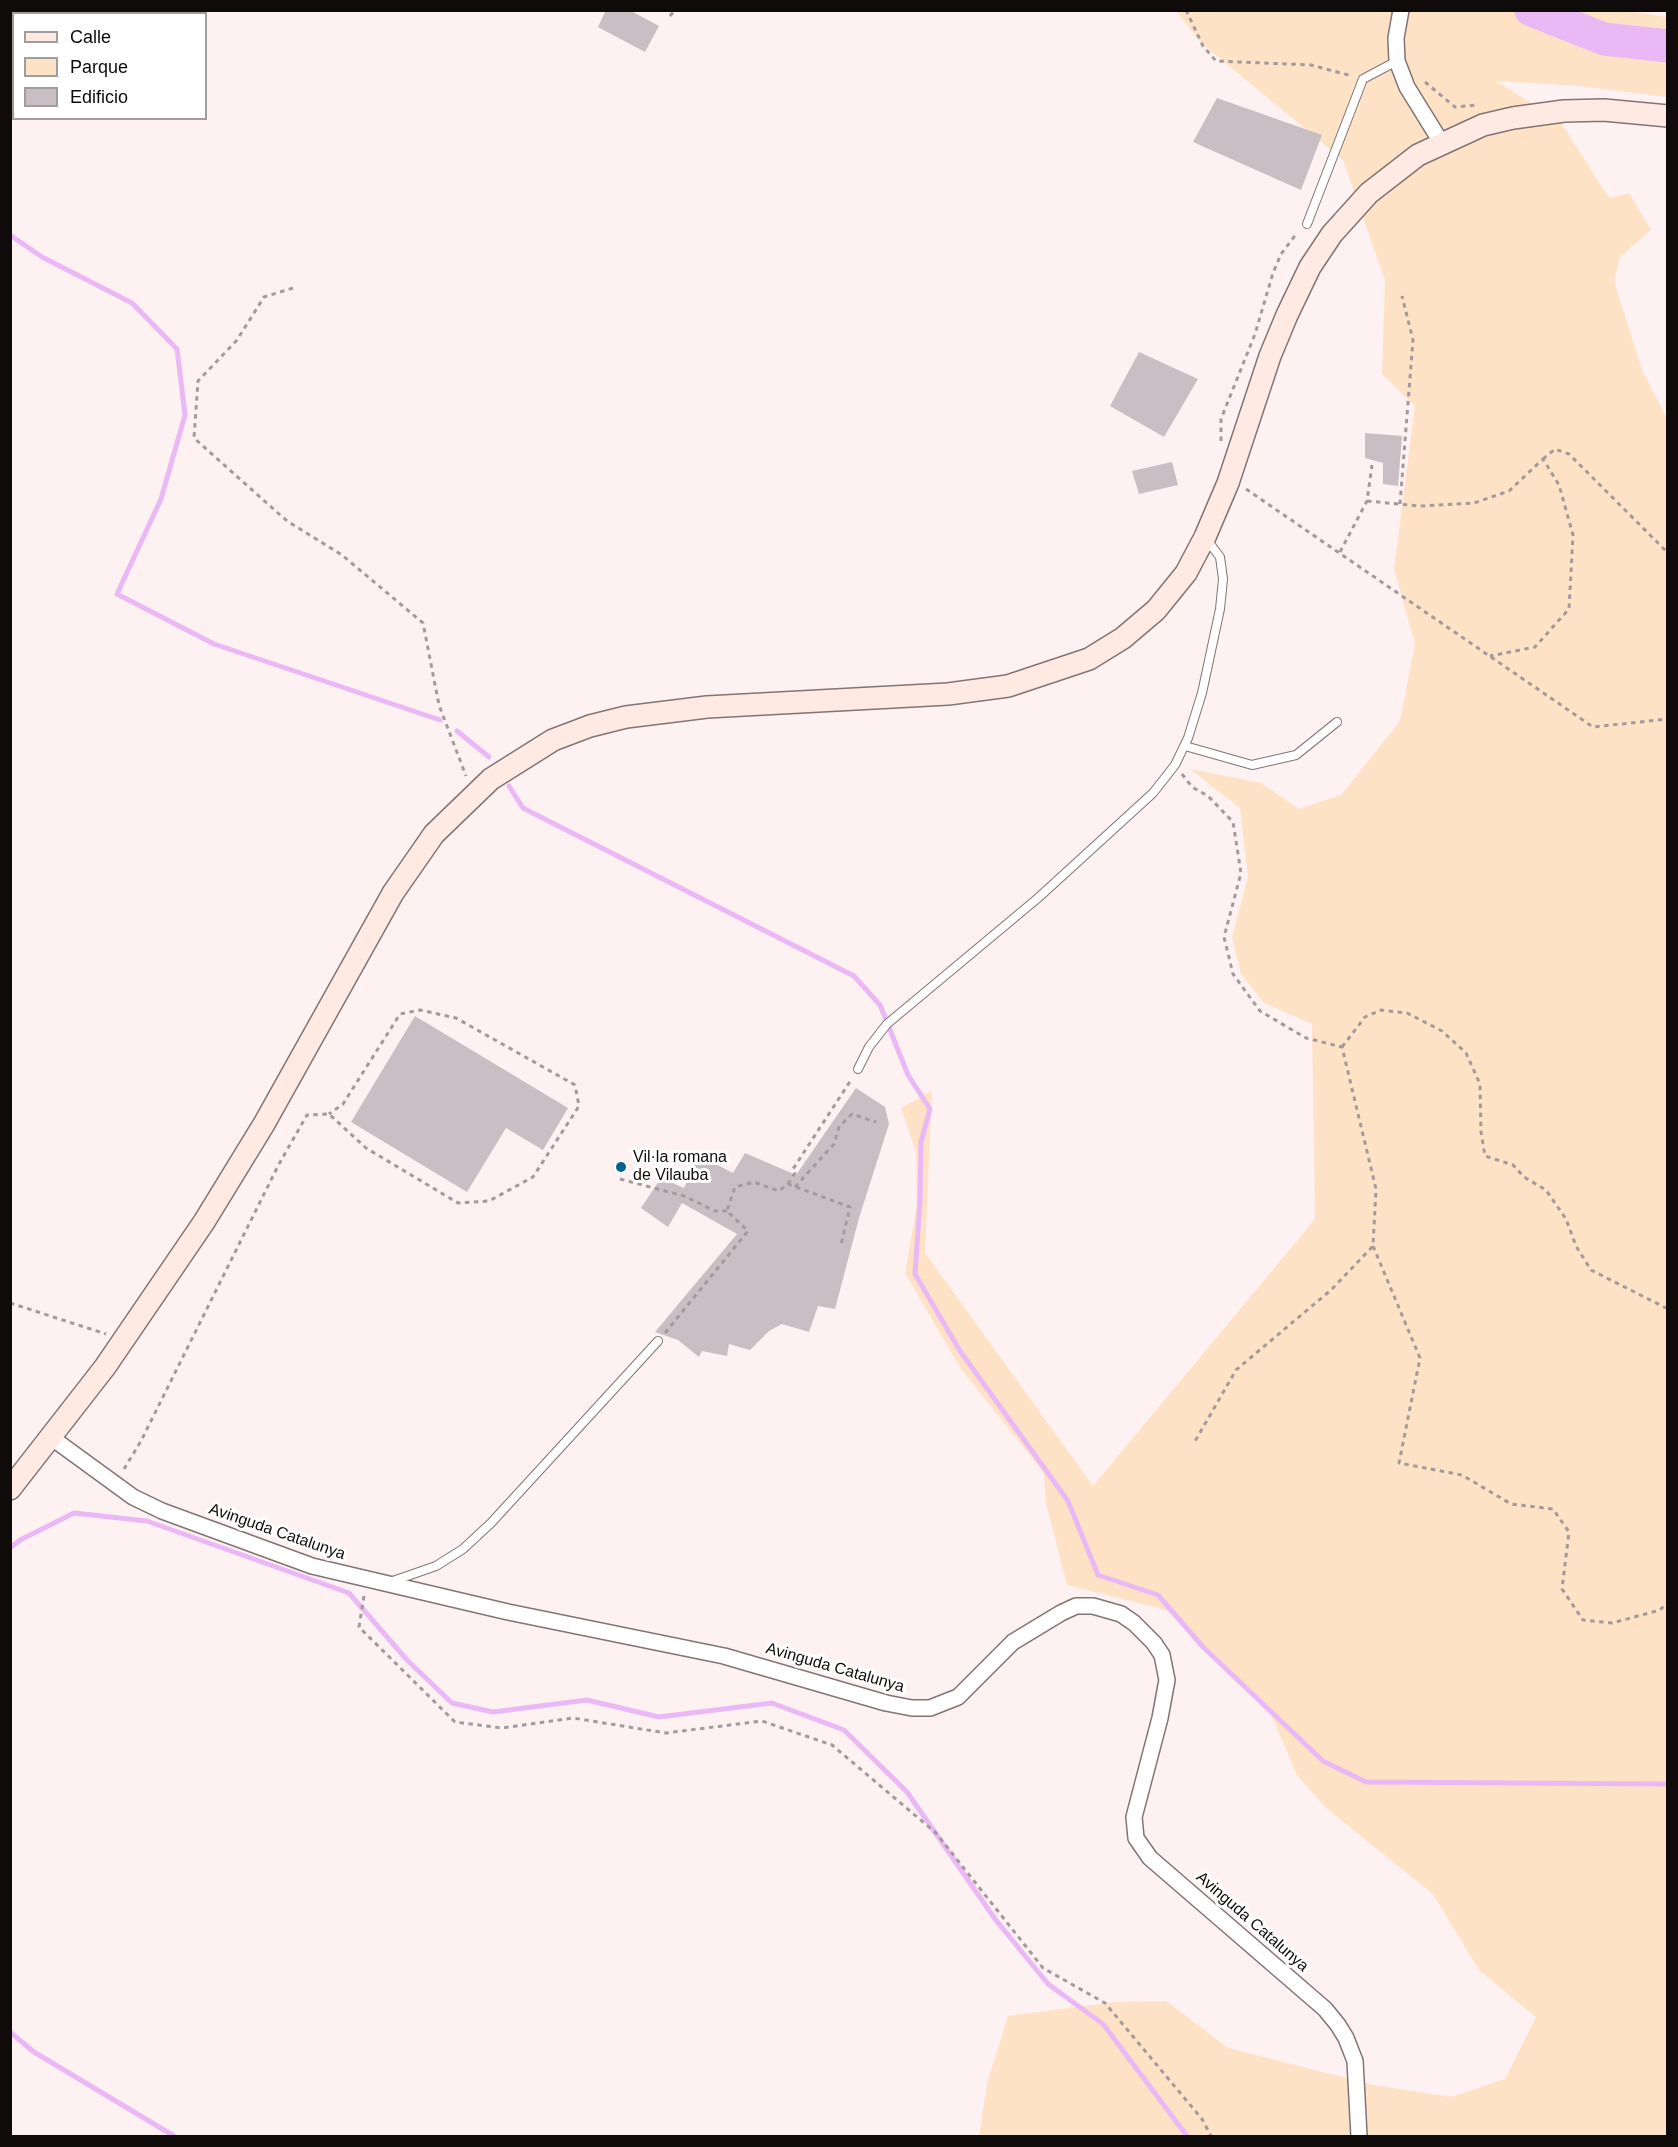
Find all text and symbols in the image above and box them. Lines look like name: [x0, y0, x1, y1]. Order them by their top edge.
legend: [12, 12, 207, 120]
text: Calle: [70, 27, 111, 47]
text: Parque: [70, 57, 128, 77]
text: Edificio: [70, 87, 128, 107]
place label: Vil·la romana de Vilauba: [633, 1148, 727, 1186]
marker: Vil·la romana de Vilauba: [614, 1160, 628, 1174]
street label: Avinguda Catalunya: [206, 1500, 348, 1564]
street label: Avinguda Catalunya: [764, 1639, 906, 1697]
street label: Avinguda Catalunya: [1192, 1868, 1312, 1976]

